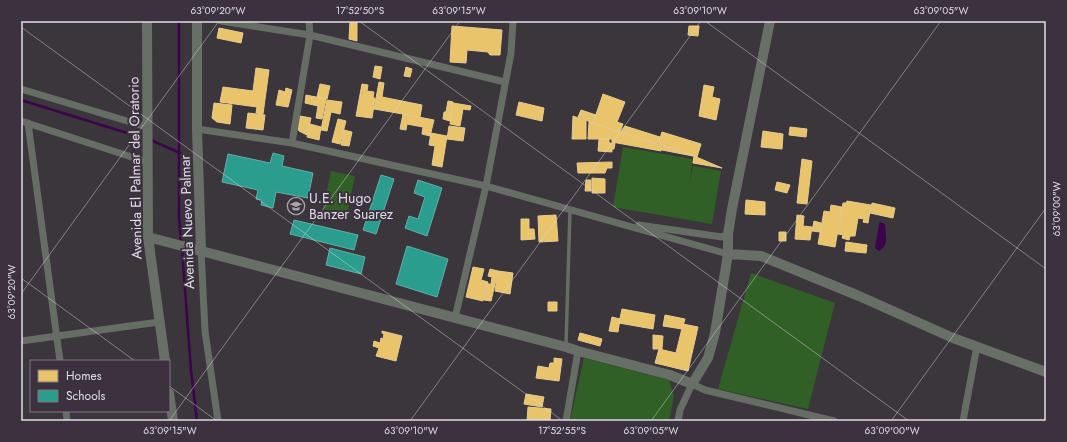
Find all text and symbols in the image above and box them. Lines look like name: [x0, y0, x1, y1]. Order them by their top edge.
text: 63°09'20"W: [191, 3, 246, 18]
text: 17°52'50"S: [336, 3, 385, 18]
text: 63°09'15"W: [432, 3, 486, 18]
text: 63°09'10"W: [673, 3, 727, 18]
text: 63°09'05"W: [914, 3, 968, 18]
street label: Avenida El Palmar del Oratorio: [123, 76, 147, 260]
street label: Avenida Nuevo Palmar: [175, 154, 199, 289]
text: 63°09'00"W: [1049, 181, 1064, 237]
place label: U.E. Hugo Banzer Suarez: [309, 188, 394, 224]
school or university icon: U.E. Hugo Banzer Suarez: [286, 196, 306, 216]
text: 63°09'20"W: [4, 264, 19, 319]
legend: [30, 360, 170, 412]
text: Homes: [66, 367, 102, 385]
text: Schools: [66, 387, 105, 405]
text: 63°09'15"W: [143, 423, 197, 438]
text: 63°09'10"W: [384, 423, 438, 438]
text: 17°52'55"S: [538, 423, 587, 438]
text: 63°09'05"W: [624, 423, 678, 438]
text: 63°09'00"W: [864, 423, 920, 438]

